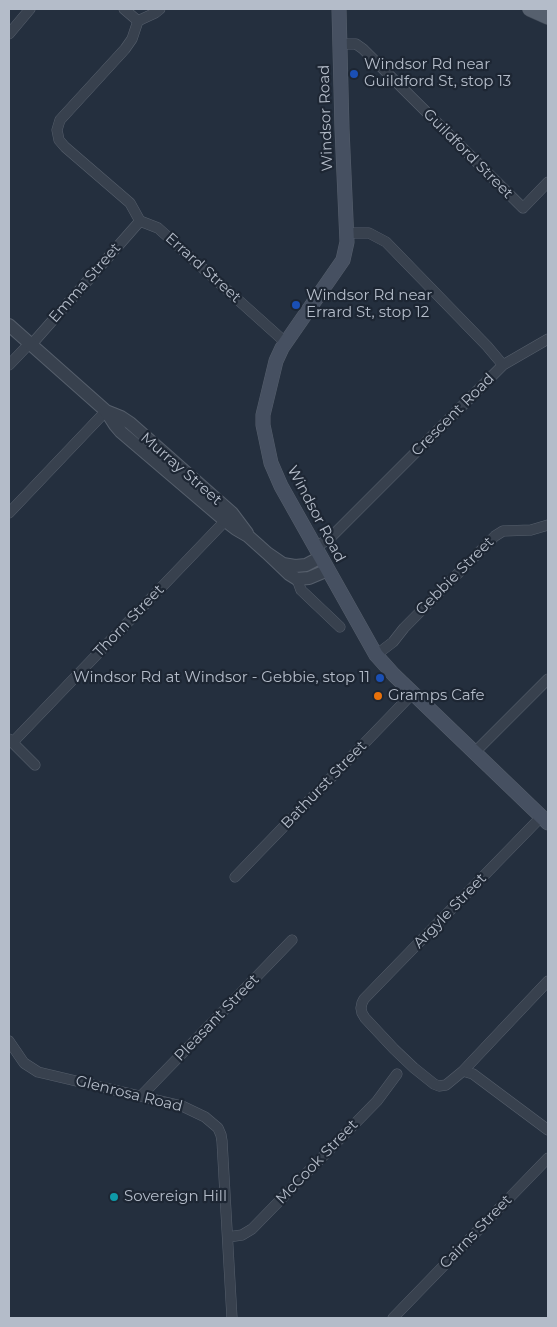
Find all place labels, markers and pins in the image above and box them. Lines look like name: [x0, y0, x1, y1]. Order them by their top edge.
place label: Windsor Rd near Guildford St, stop 13: [364, 56, 511, 91]
marker: Windsor Rd near Guildford St, stop 13: [348, 68, 360, 80]
place label: Windsor Rd near Errard St, stop 12: [306, 287, 432, 322]
marker: Windsor Rd near Errard St, stop 12: [290, 299, 302, 311]
place label: Windsor Rd at Windsor - Gebbie, stop 11: [73, 669, 370, 687]
marker: Windsor Rd at Windsor - Gebbie, stop 11: [374, 672, 386, 684]
place label: Gramps Cafe: [388, 687, 485, 705]
marker: Gramps Cafe: [372, 690, 384, 702]
place label: Sovereign Hill: [124, 1188, 227, 1206]
marker: Sovereign Hill: [108, 1191, 120, 1203]

